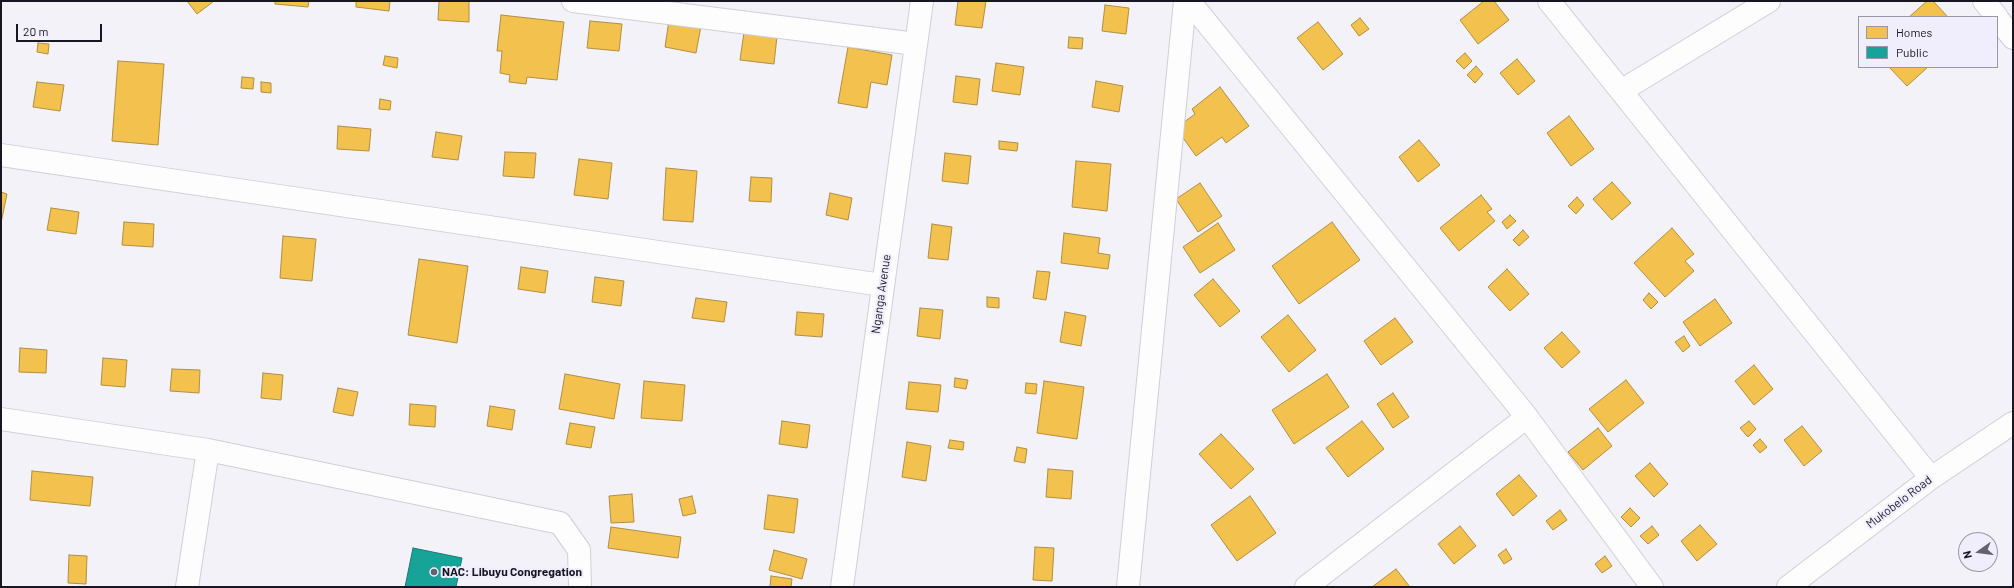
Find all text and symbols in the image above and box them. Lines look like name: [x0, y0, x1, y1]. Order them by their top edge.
scale bar: [18, 16, 104, 42]
legend: [1858, 16, 1998, 68]
text: 20 m: [23, 24, 49, 38]
text: Homes: [1896, 25, 1932, 39]
text: Public: [1896, 45, 1928, 59]
street label: Nganga Avenue: [868, 253, 894, 335]
street label: Mukobelo Road: [1863, 473, 1935, 531]
north arrow: [1958, 532, 1998, 572]
text: N: [1960, 550, 1974, 560]
place label: NAC: Libuyu Congregation: [442, 565, 582, 579]
marker: NAC: Libuyu Congregation: [429, 567, 439, 577]

